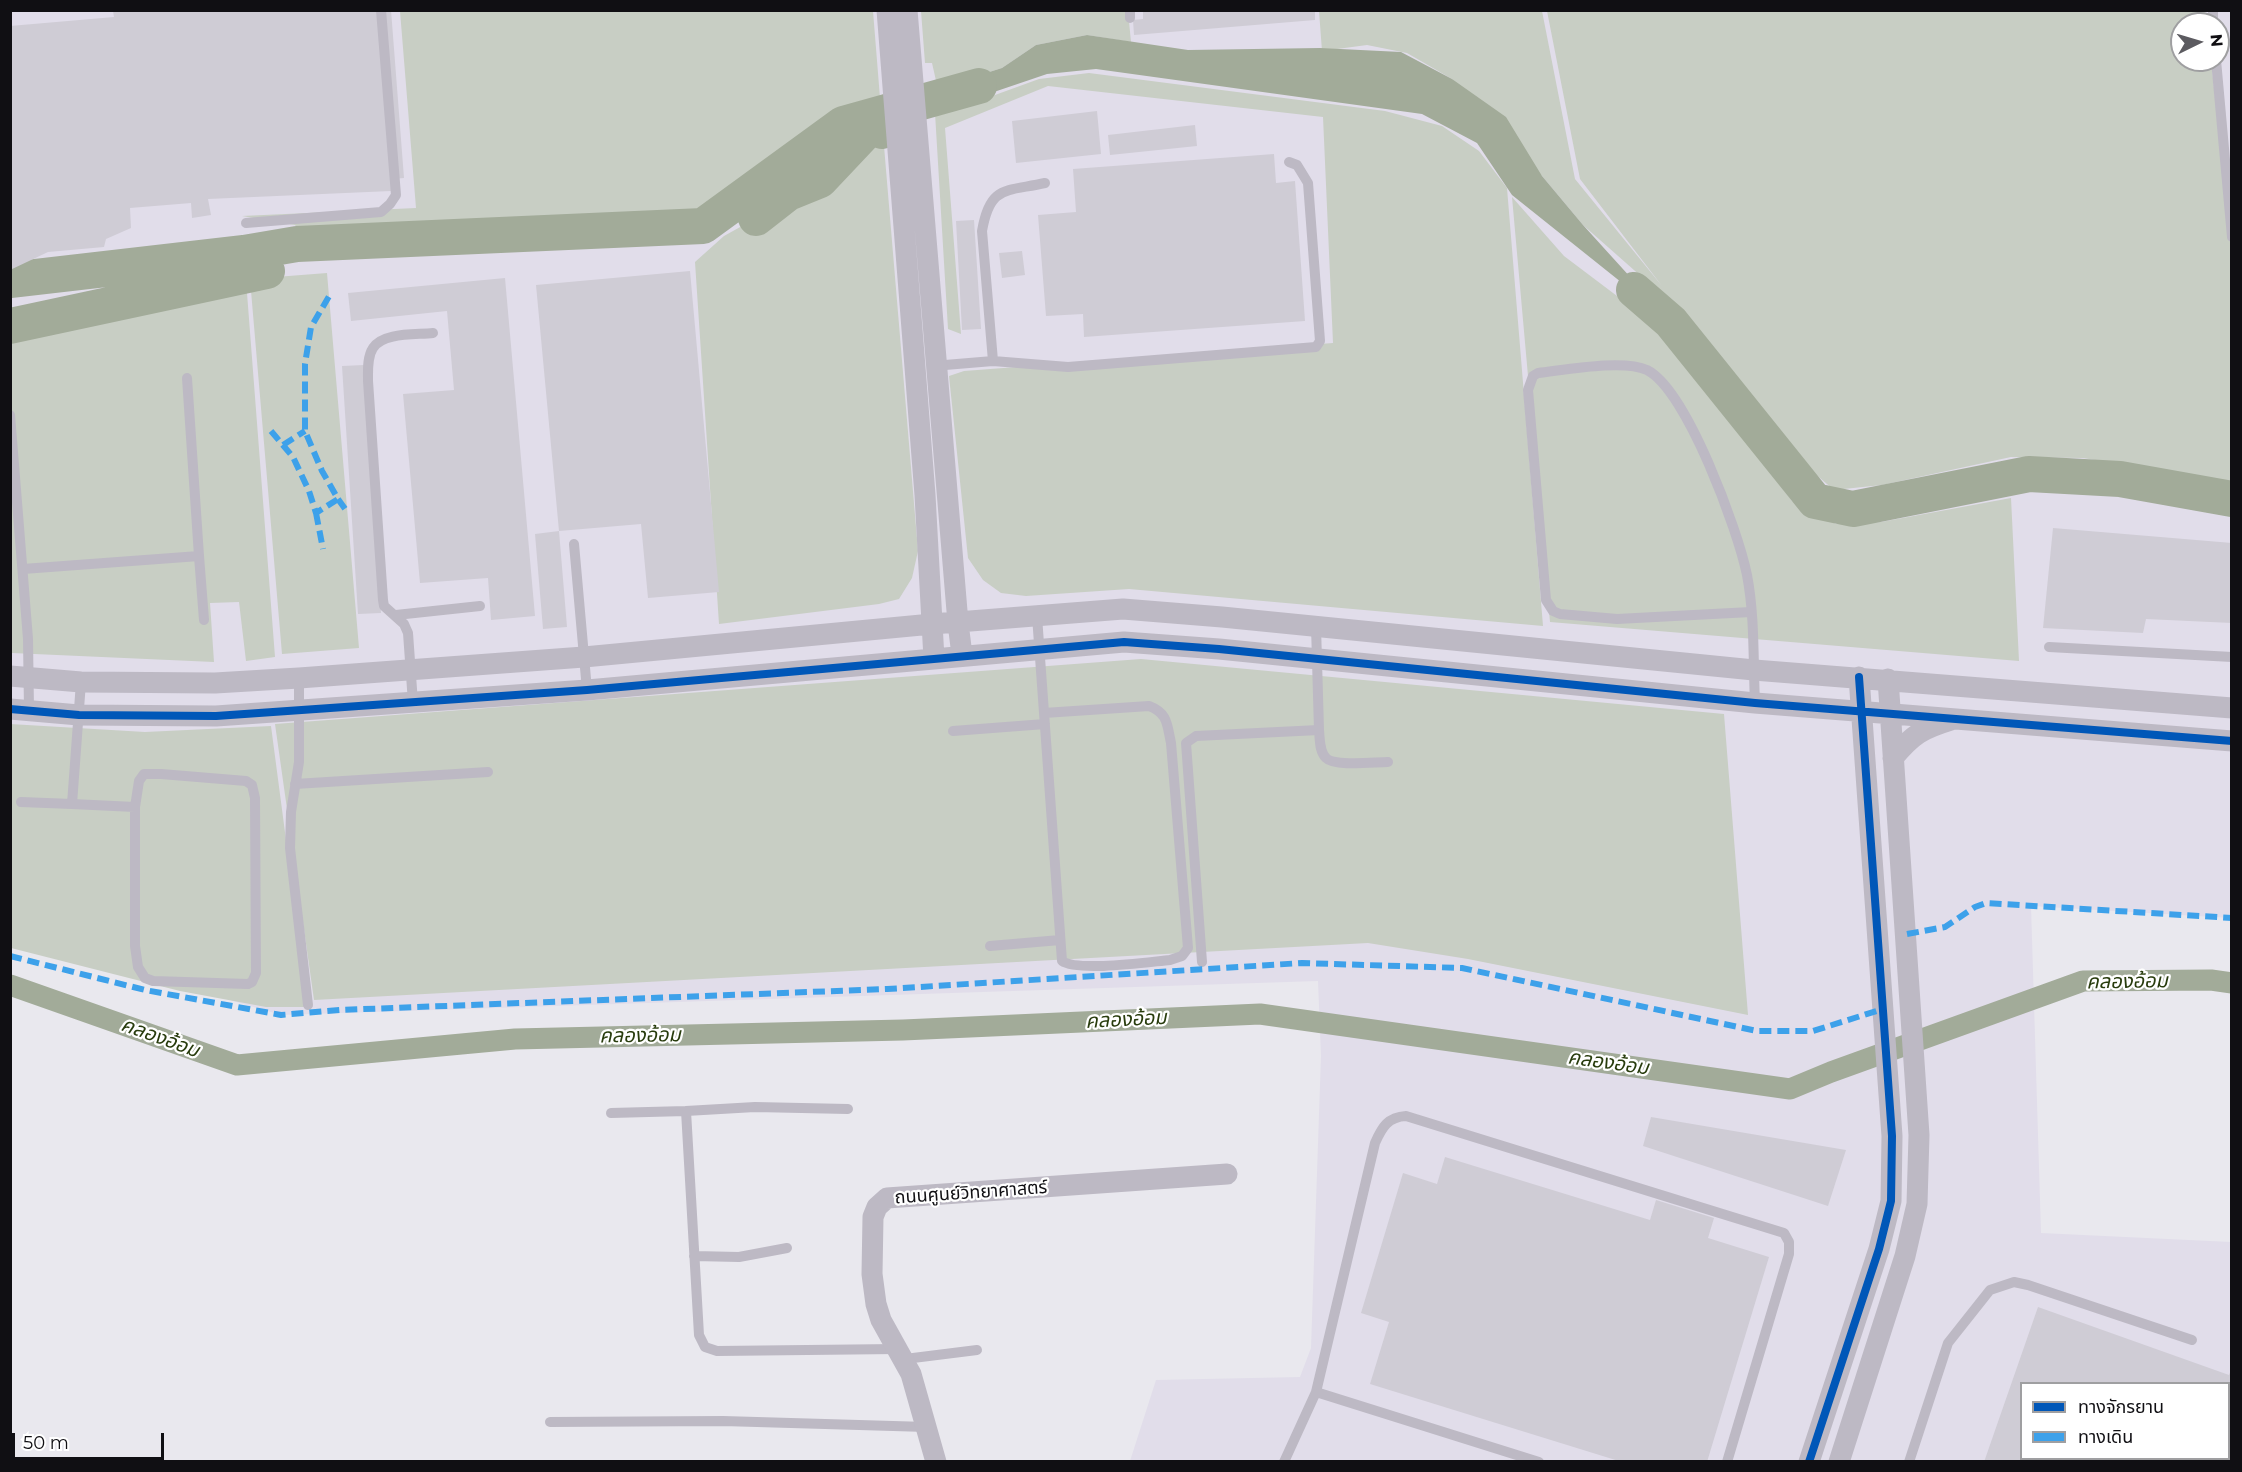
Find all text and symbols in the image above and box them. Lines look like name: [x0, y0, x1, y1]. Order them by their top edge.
north arrow: [2170, 12, 2230, 72]
text: N: [2206, 33, 2226, 48]
water label: คลองอ้อม: [2086, 969, 2168, 995]
water label: คลองอ้อม: [1085, 1006, 1167, 1034]
water label: คลองอ้อม: [118, 1013, 202, 1063]
water label: คลองอ้อม: [599, 1023, 681, 1049]
water label: คลองอ้อม: [1566, 1045, 1650, 1081]
street label: ถนนศูนย์วิทยาศาสตร์: [894, 1177, 1048, 1209]
legend: [2020, 1382, 2230, 1460]
text: ทางจักรยาน: [2078, 1396, 2164, 1418]
scale bar: [15, 1421, 166, 1459]
text: ทางเดิน: [2078, 1426, 2133, 1448]
text: 50 m: [23, 1432, 69, 1454]

